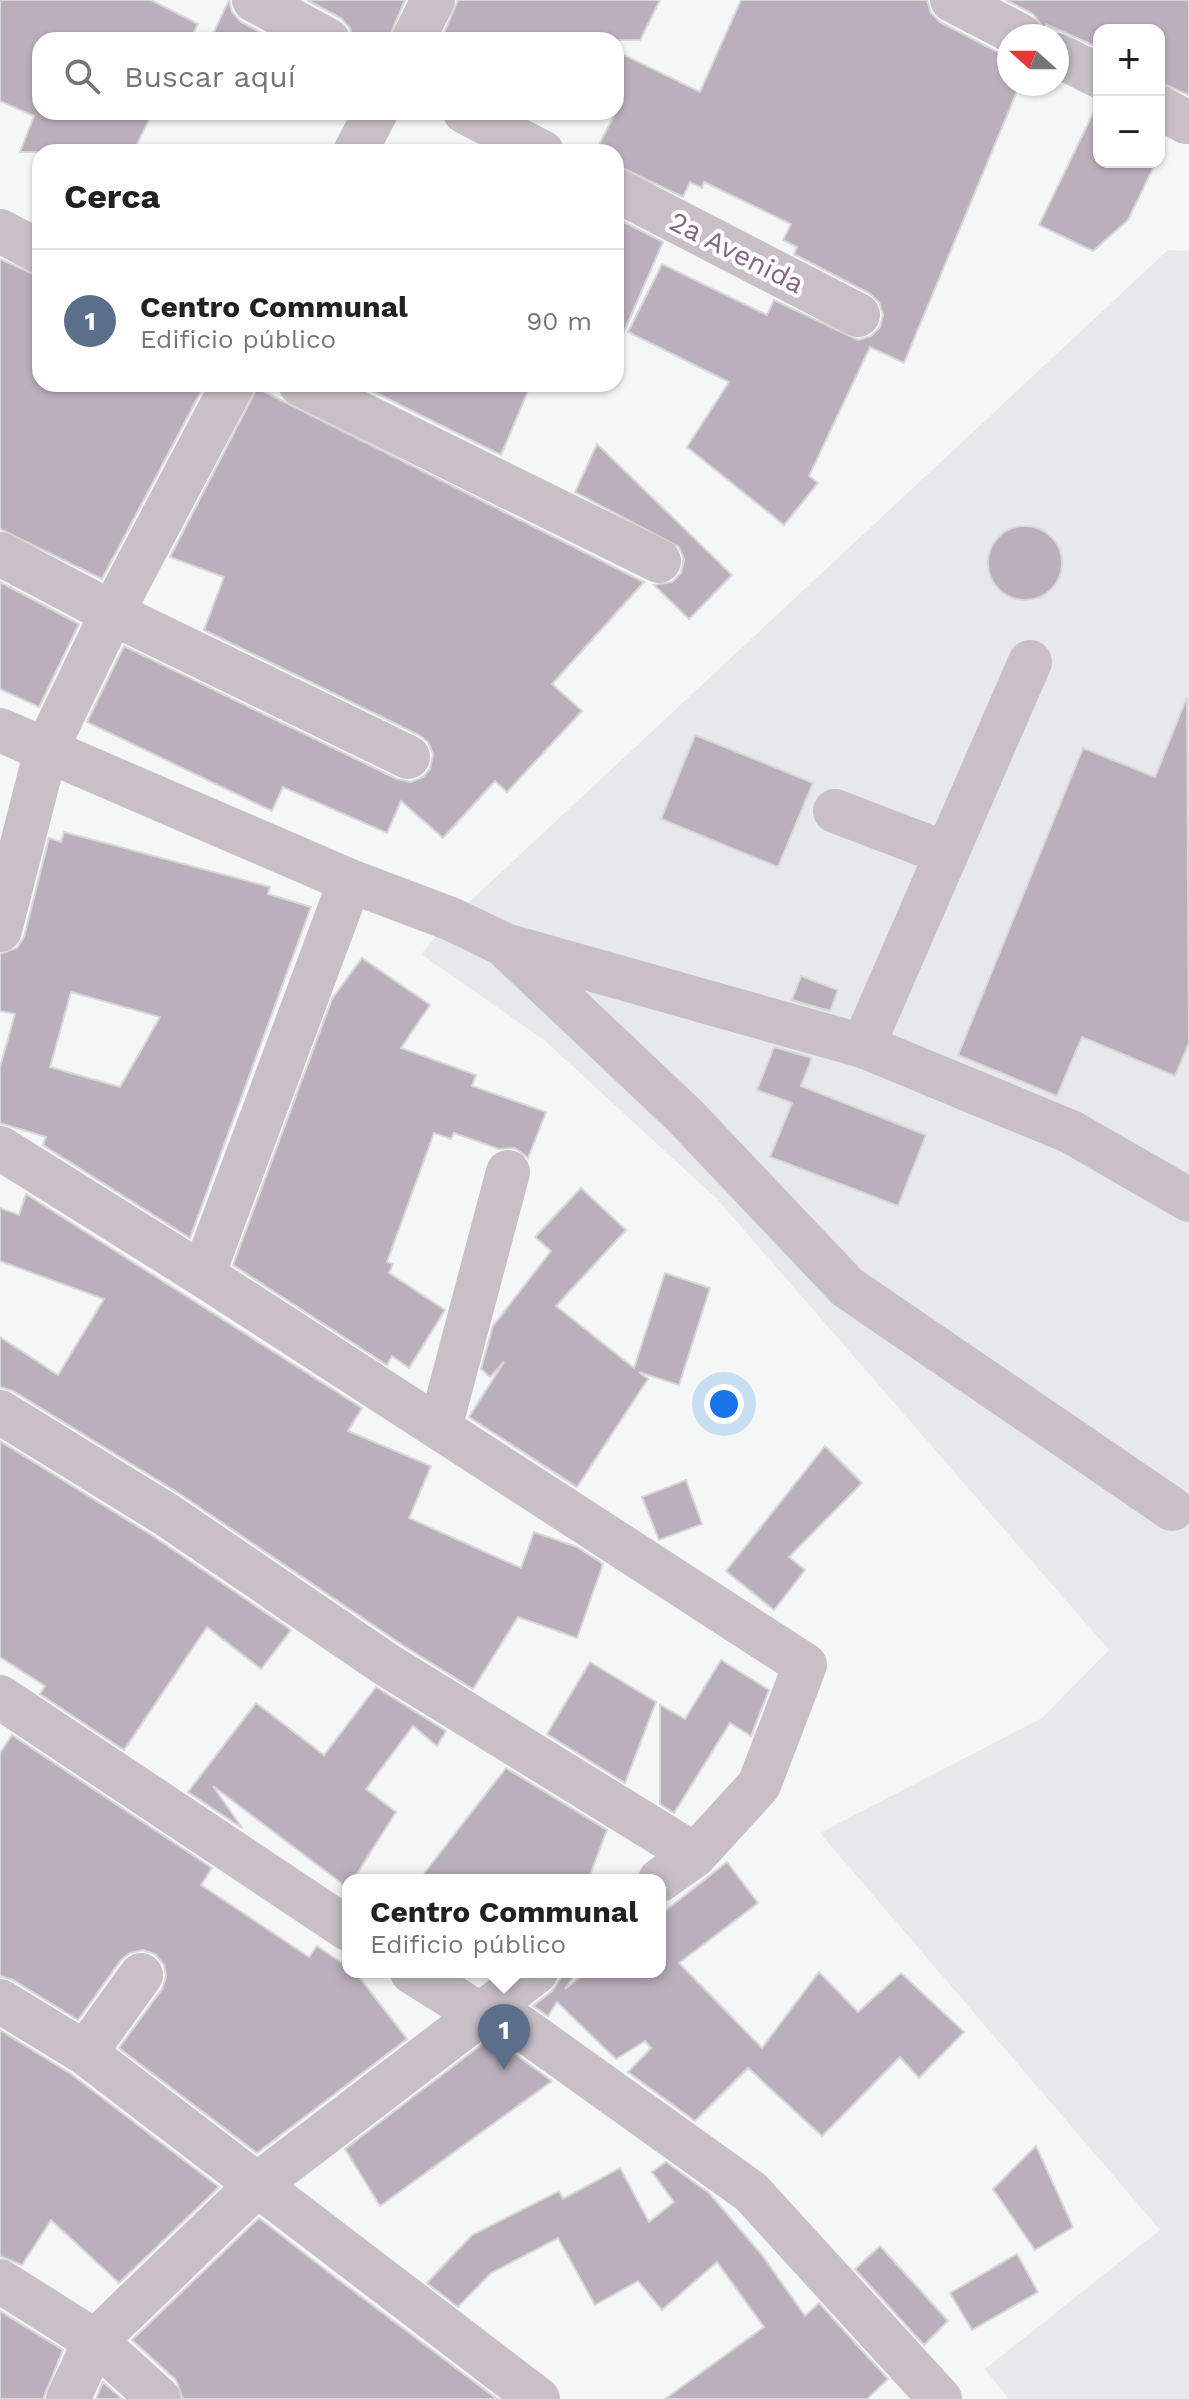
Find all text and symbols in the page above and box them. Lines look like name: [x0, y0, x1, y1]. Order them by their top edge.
north arrow: [997, 24, 1069, 96]
map controls: [1093, 24, 1165, 168]
button: +: [1093, 24, 1165, 96]
search box: [32, 32, 624, 120]
icon: search: [60, 54, 104, 98]
text: Buscar aquí: [124, 59, 296, 94]
button: −: [1093, 96, 1165, 168]
text: Cerca: [64, 176, 160, 216]
street label: 2a Avenida: [664, 205, 810, 300]
text: Centro Communal: [140, 289, 408, 324]
text: 1: [84, 306, 96, 336]
text: 90 m: [526, 306, 592, 336]
text: Edificio público: [140, 324, 336, 354]
your location: [704, 1384, 744, 1424]
popup: [342, 1874, 666, 1978]
text: Centro Communal: [370, 1894, 638, 1929]
text: Edificio público: [370, 1929, 566, 1959]
pin: 1: [478, 2004, 530, 2070]

